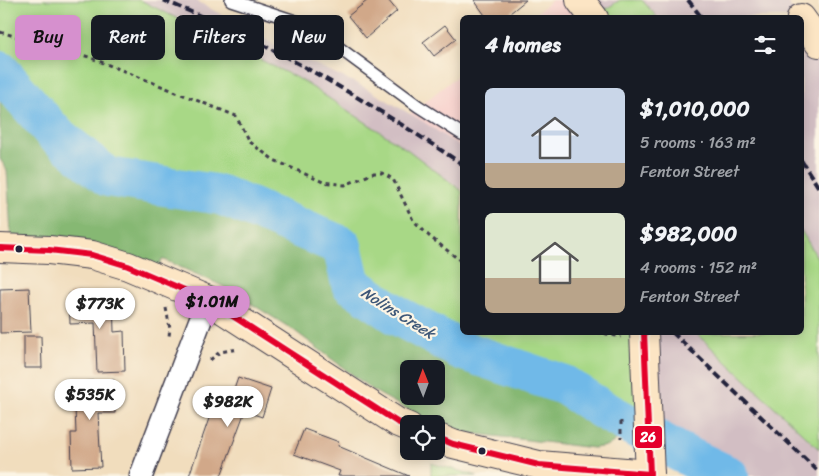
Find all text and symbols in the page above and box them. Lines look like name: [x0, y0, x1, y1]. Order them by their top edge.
chip: Buy: [15, 15, 81, 60]
chip: Rent: [91, 15, 165, 60]
chip: Filters: [175, 15, 264, 60]
chip: New: [274, 15, 344, 60]
text: 4 homes: [485, 26, 561, 64]
icon: filters: [751, 31, 779, 59]
text: $1,010,000: [640, 90, 750, 128]
icon: home: [525, 108, 585, 168]
text: 5 rooms · 163 m²: [640, 128, 756, 157]
text: Fenton Street: [640, 157, 740, 186]
text: $982,000: [640, 215, 737, 253]
icon: home: [525, 233, 585, 293]
unlabelled marker: [14, 244, 24, 254]
text: 4 rooms · 152 m²: [640, 253, 757, 282]
water label: Nolins Creek: [356, 280, 442, 347]
text: Fenton Street: [640, 282, 740, 311]
pin: $1.01M: [171, 286, 253, 328]
text: $1.01M: [186, 287, 238, 316]
pin: $773K: [65, 288, 135, 330]
text: $773K: [76, 289, 124, 318]
north arrow: [400, 360, 445, 405]
map controls: [400, 360, 445, 460]
pin: $535K: [55, 378, 125, 421]
text: $535K: [66, 380, 114, 409]
pin: $982K: [193, 386, 263, 428]
text: $982K: [203, 387, 253, 416]
button: locate: [400, 415, 445, 460]
line badge: 26: [634, 425, 663, 449]
text: 26: [639, 425, 656, 450]
unlabelled marker: [477, 446, 487, 456]

